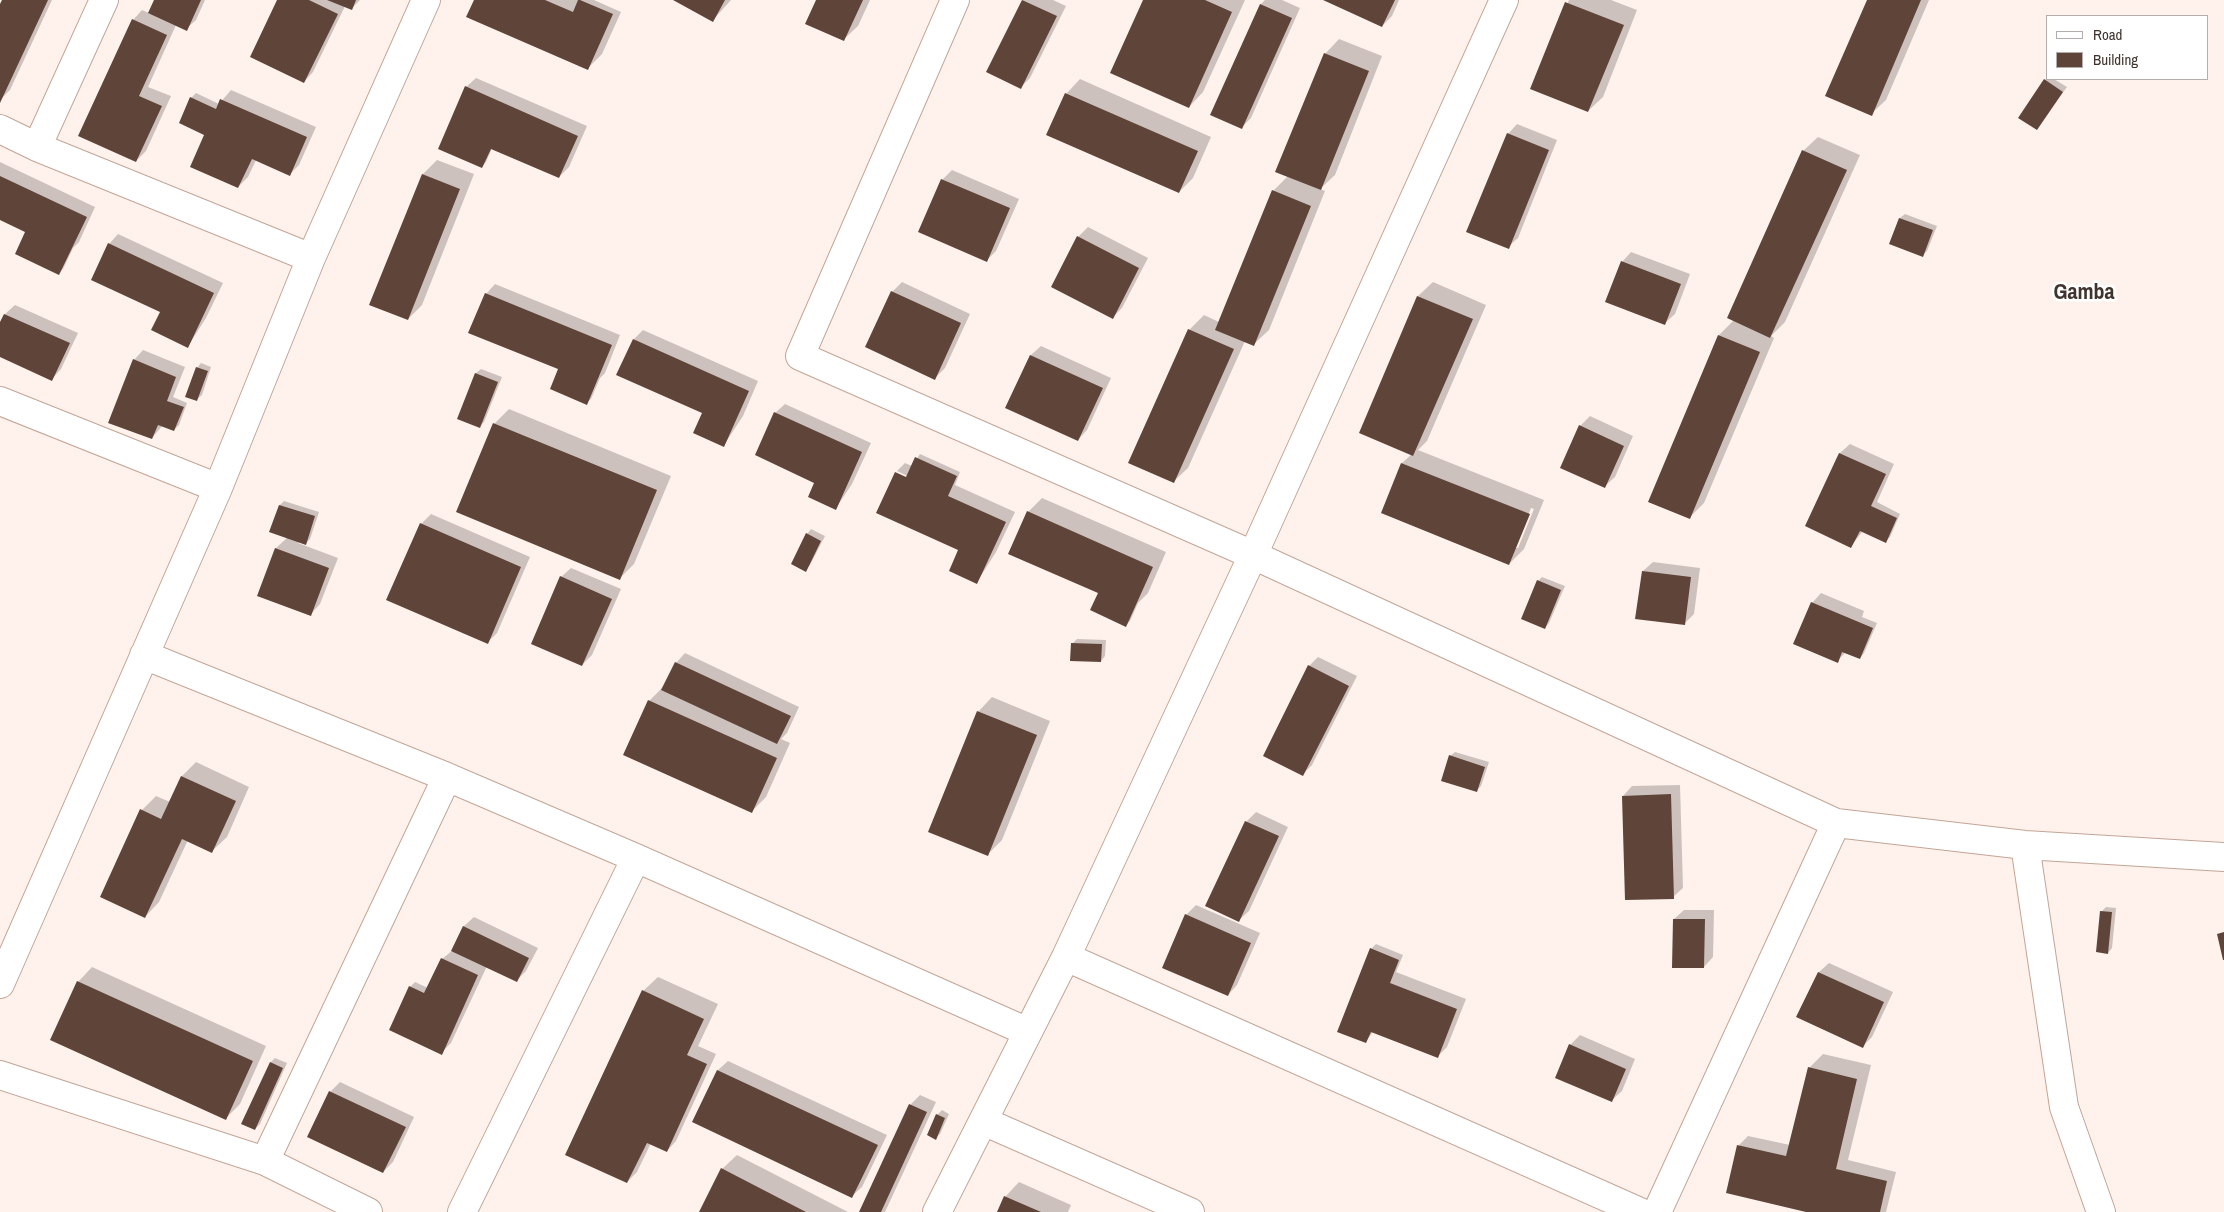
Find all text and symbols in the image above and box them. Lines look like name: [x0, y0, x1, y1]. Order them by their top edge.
legend: [2046, 15, 2209, 80]
text: Road: [2093, 24, 2122, 45]
text: Building: [2093, 49, 2138, 70]
district label: Gamba: [2053, 280, 2115, 306]

